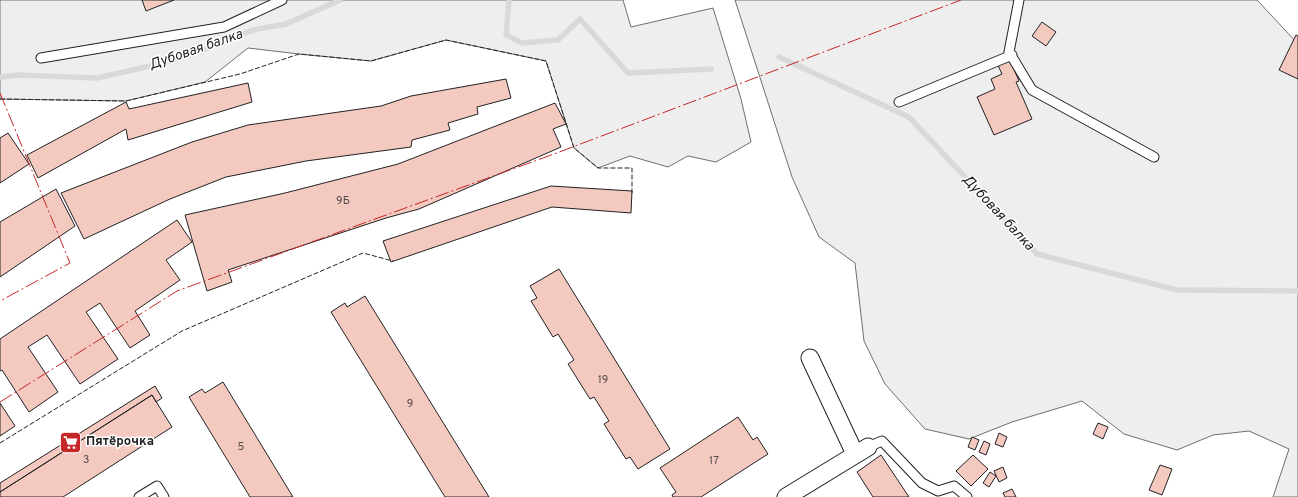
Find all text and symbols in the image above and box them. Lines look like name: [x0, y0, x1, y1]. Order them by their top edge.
water label: Дубовая балка: [147, 26, 246, 74]
water label: Дубовая балка: [959, 172, 1038, 255]
house number: 9Б: [336, 194, 350, 208]
house number: 19: [598, 373, 608, 387]
house number: 9: [407, 397, 413, 411]
supermarket icon: Пятёрочка: [58, 429, 84, 455]
place label: Пятёрочка: [86, 434, 154, 450]
house number: 5: [238, 440, 245, 454]
house number: 3: [83, 453, 89, 467]
house number: 17: [709, 454, 719, 468]

